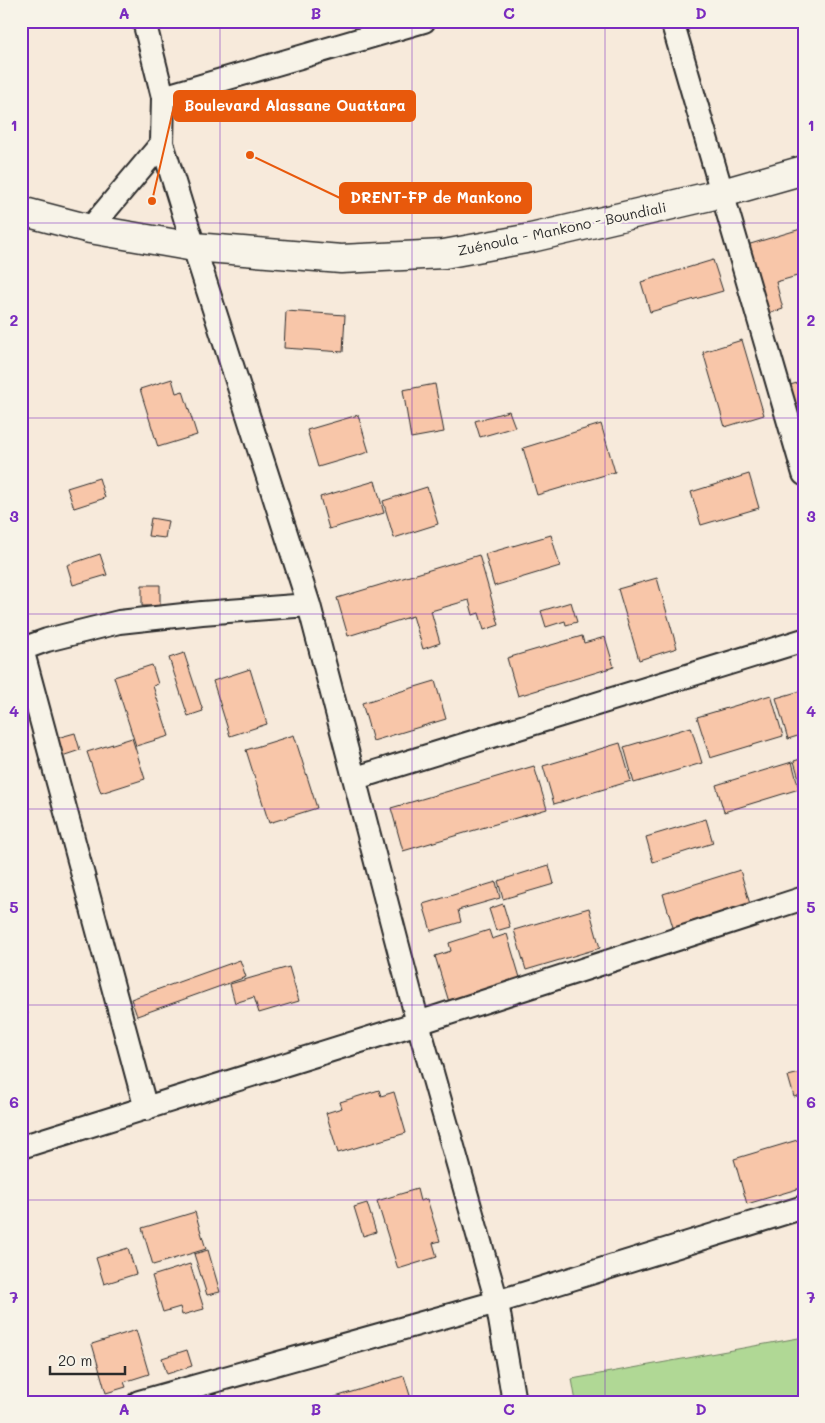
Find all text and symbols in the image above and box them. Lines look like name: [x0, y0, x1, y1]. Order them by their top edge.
text: A: [118, 2, 130, 23]
text: B: [311, 2, 321, 23]
text: C: [503, 2, 515, 23]
text: D: [695, 2, 707, 23]
callout: Boulevard Alassane Ouattara: [174, 91, 415, 121]
text: Boulevard Alassane Ouattara: [184, 95, 406, 115]
text: 1: [10, 114, 18, 135]
text: 1: [807, 114, 815, 135]
callout: DRENT-FP de Mankono: [340, 183, 531, 213]
text: DRENT-FP de Mankono: [350, 187, 522, 207]
street label: Zuénoula - Mankono - Boundiali: [456, 197, 668, 260]
text: 2: [10, 309, 19, 330]
text: 2: [807, 309, 816, 330]
text: 3: [9, 505, 19, 526]
text: 3: [806, 505, 816, 526]
text: 4: [9, 700, 19, 721]
text: 4: [806, 700, 816, 721]
text: 5: [9, 896, 19, 917]
text: 5: [806, 896, 816, 917]
text: 6: [9, 1091, 19, 1112]
text: 6: [806, 1091, 816, 1112]
text: 7: [10, 1286, 19, 1307]
text: 7: [807, 1286, 816, 1307]
scale bar: [50, 1343, 125, 1375]
text: 20 m: [58, 1350, 92, 1370]
text: A: [118, 1398, 130, 1419]
text: B: [311, 1398, 321, 1419]
text: C: [503, 1398, 515, 1419]
text: D: [695, 1398, 707, 1419]

